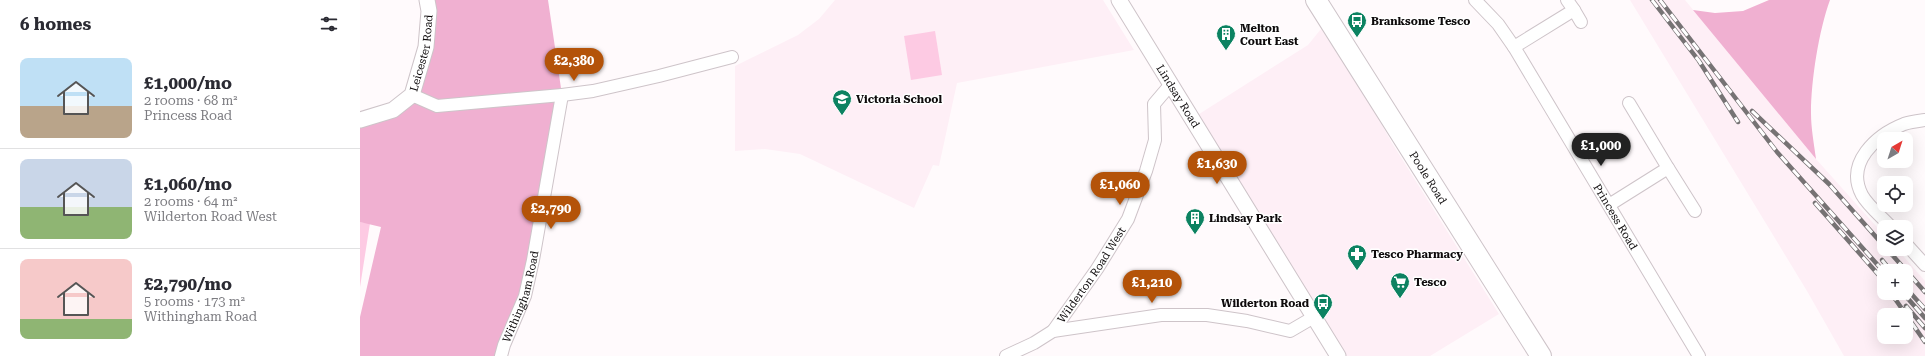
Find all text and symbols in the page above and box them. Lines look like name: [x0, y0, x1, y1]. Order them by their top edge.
bus stop icon: Branksome Tesco: [1346, 10, 1368, 38]
icon: filters: [318, 13, 340, 35]
text: 6 homes: [20, 14, 91, 34]
street label: Leicester Road: [407, 14, 435, 93]
place label: Branksome Tesco: [1371, 15, 1470, 28]
place label: Melton Court East: [1240, 22, 1299, 48]
building icon: Melton Court East: [1215, 23, 1237, 51]
pin: £2,380: [541, 48, 607, 82]
text: £2,380: [554, 53, 594, 68]
street label: Lindsay Road: [1154, 62, 1203, 130]
text: £1,000/mo: [144, 73, 232, 93]
icon: home: [52, 74, 100, 122]
school or university icon: Victoria School: [831, 88, 853, 116]
text: 2 rooms · 68 m²: [144, 93, 238, 108]
place label: Victoria School: [856, 93, 942, 106]
text: Princess Road: [144, 108, 232, 123]
north arrow: [1877, 132, 1913, 168]
map controls: [1877, 132, 1913, 344]
pin: £1,000: [1568, 133, 1634, 167]
text: £1,000: [1581, 138, 1621, 153]
street label: Poole Road: [1407, 149, 1450, 206]
pin: £1,630: [1184, 151, 1250, 185]
text: £1,630: [1197, 156, 1237, 171]
pin: £1,060: [1087, 172, 1153, 206]
text: £1,060/mo: [144, 174, 232, 194]
icon: home: [52, 175, 100, 223]
button: locate: [1877, 176, 1913, 212]
text: £1,060: [1100, 177, 1140, 192]
street label: Princess Road: [1591, 181, 1640, 252]
text: 2 rooms · 64 m²: [144, 194, 238, 209]
pin: £2,790: [518, 196, 584, 230]
text: £2,790: [531, 201, 571, 216]
building icon: Lindsay Park: [1184, 207, 1206, 235]
text: Wilderton Road West: [144, 209, 277, 224]
place label: Lindsay Park: [1209, 212, 1283, 225]
button: layers: [1877, 220, 1913, 256]
street label: Wilderton Road West: [1054, 225, 1128, 325]
pharmacy icon: Tesco Pharmacy: [1346, 243, 1368, 271]
place label: Tesco Pharmacy: [1371, 248, 1463, 261]
street label: Withingham Road: [499, 250, 541, 344]
button: +: [1877, 264, 1913, 300]
pin: £1,210: [1119, 270, 1185, 304]
supermarket icon: Tesco: [1389, 271, 1411, 299]
text: £2,790/mo: [144, 274, 232, 294]
icon: home: [52, 275, 100, 323]
text: £1,210: [1132, 275, 1172, 290]
place label: Tesco: [1414, 276, 1447, 289]
bus stop icon: Wilderton Road: [1312, 292, 1334, 320]
text: 5 rooms · 173 m²: [144, 294, 245, 309]
place label: Wilderton Road: [1221, 297, 1310, 310]
button: −: [1877, 308, 1913, 344]
text: Withingham Road: [144, 309, 257, 324]

